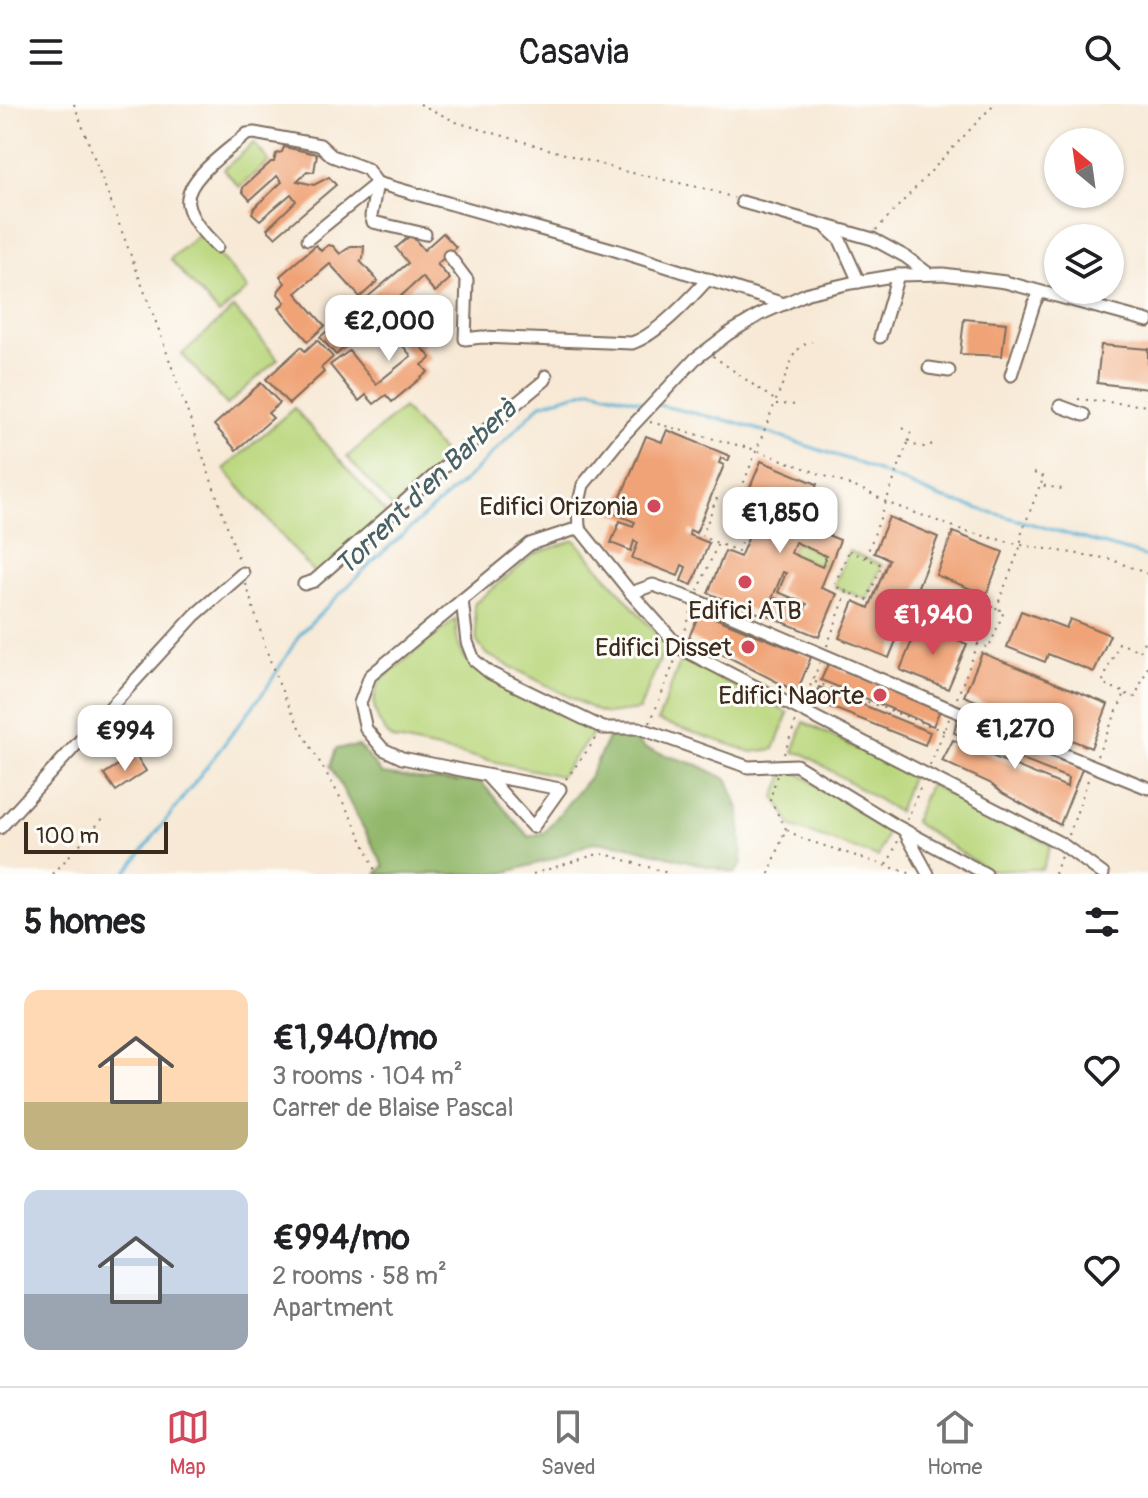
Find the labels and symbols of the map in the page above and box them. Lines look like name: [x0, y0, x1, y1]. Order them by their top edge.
north arrow: [1044, 128, 1124, 208]
pin: €2,000: [324, 295, 454, 363]
water label: Torrent d'en Barberà: [328, 391, 526, 584]
pin: €1,850: [715, 487, 845, 555]
place label: Edifici Orizonia: [479, 491, 638, 523]
marker: Edifici Orizonia: [645, 497, 663, 515]
marker: Edifici ATB: [736, 573, 754, 591]
pin: €1,940: [868, 589, 998, 657]
place label: Edifici ATB: [688, 595, 802, 627]
place label: Edifici Disset: [595, 632, 733, 664]
marker: Edifici Disset: [739, 638, 757, 656]
place label: Edifici Naorte: [718, 680, 864, 712]
marker: Edifici Naorte: [871, 686, 889, 704]
pin: €1,270: [950, 703, 1080, 771]
pin: €994: [78, 705, 172, 773]
scale bar: [24, 818, 168, 854]

